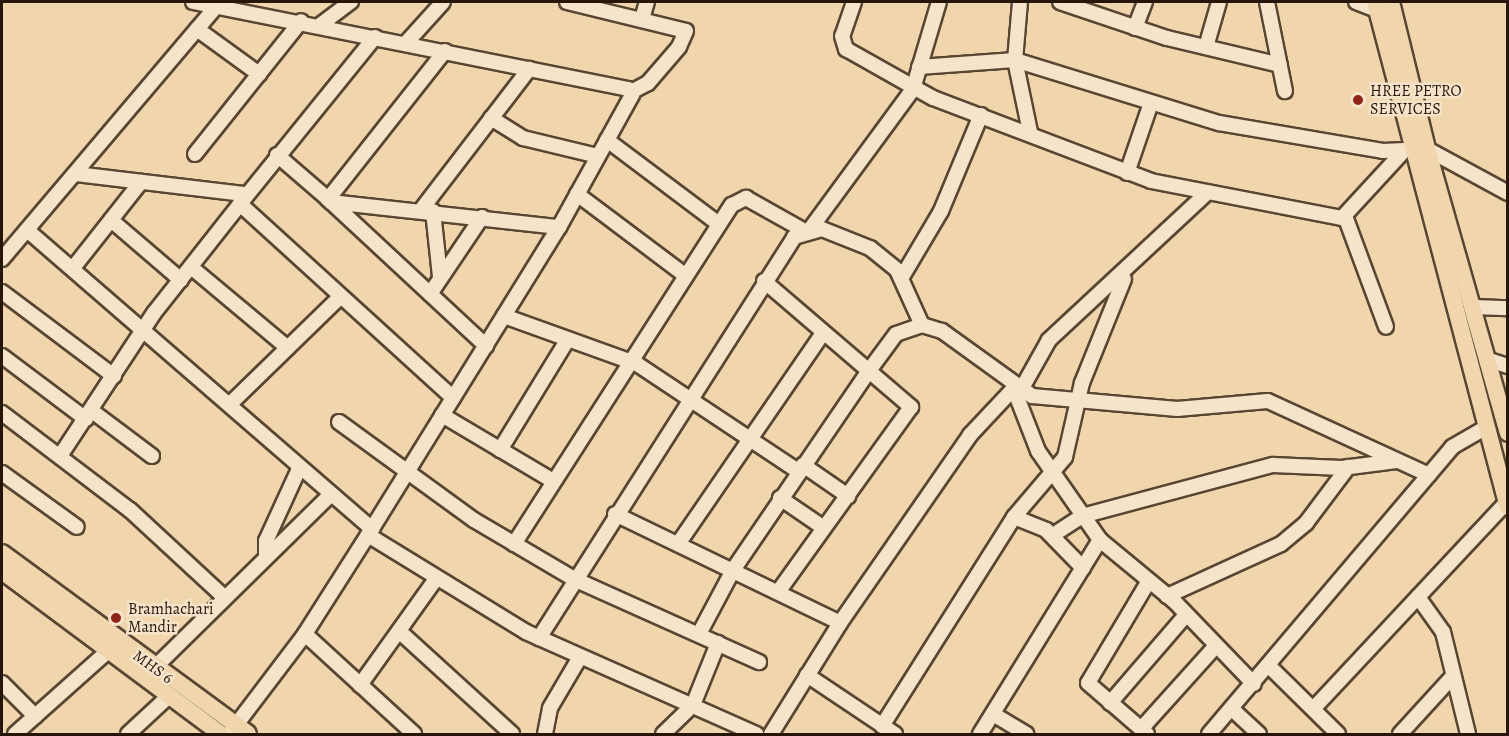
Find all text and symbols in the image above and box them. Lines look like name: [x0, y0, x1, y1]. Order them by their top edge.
place label: HREE PETRO SERVICES: [1370, 81, 1462, 119]
marker: HREE PETRO SERVICES: [1351, 93, 1365, 107]
place label: Bramhachari Mandir: [128, 599, 214, 637]
marker: Bramhachari Mandir: [109, 611, 123, 625]
street label: MHS 6: [129, 646, 177, 688]

